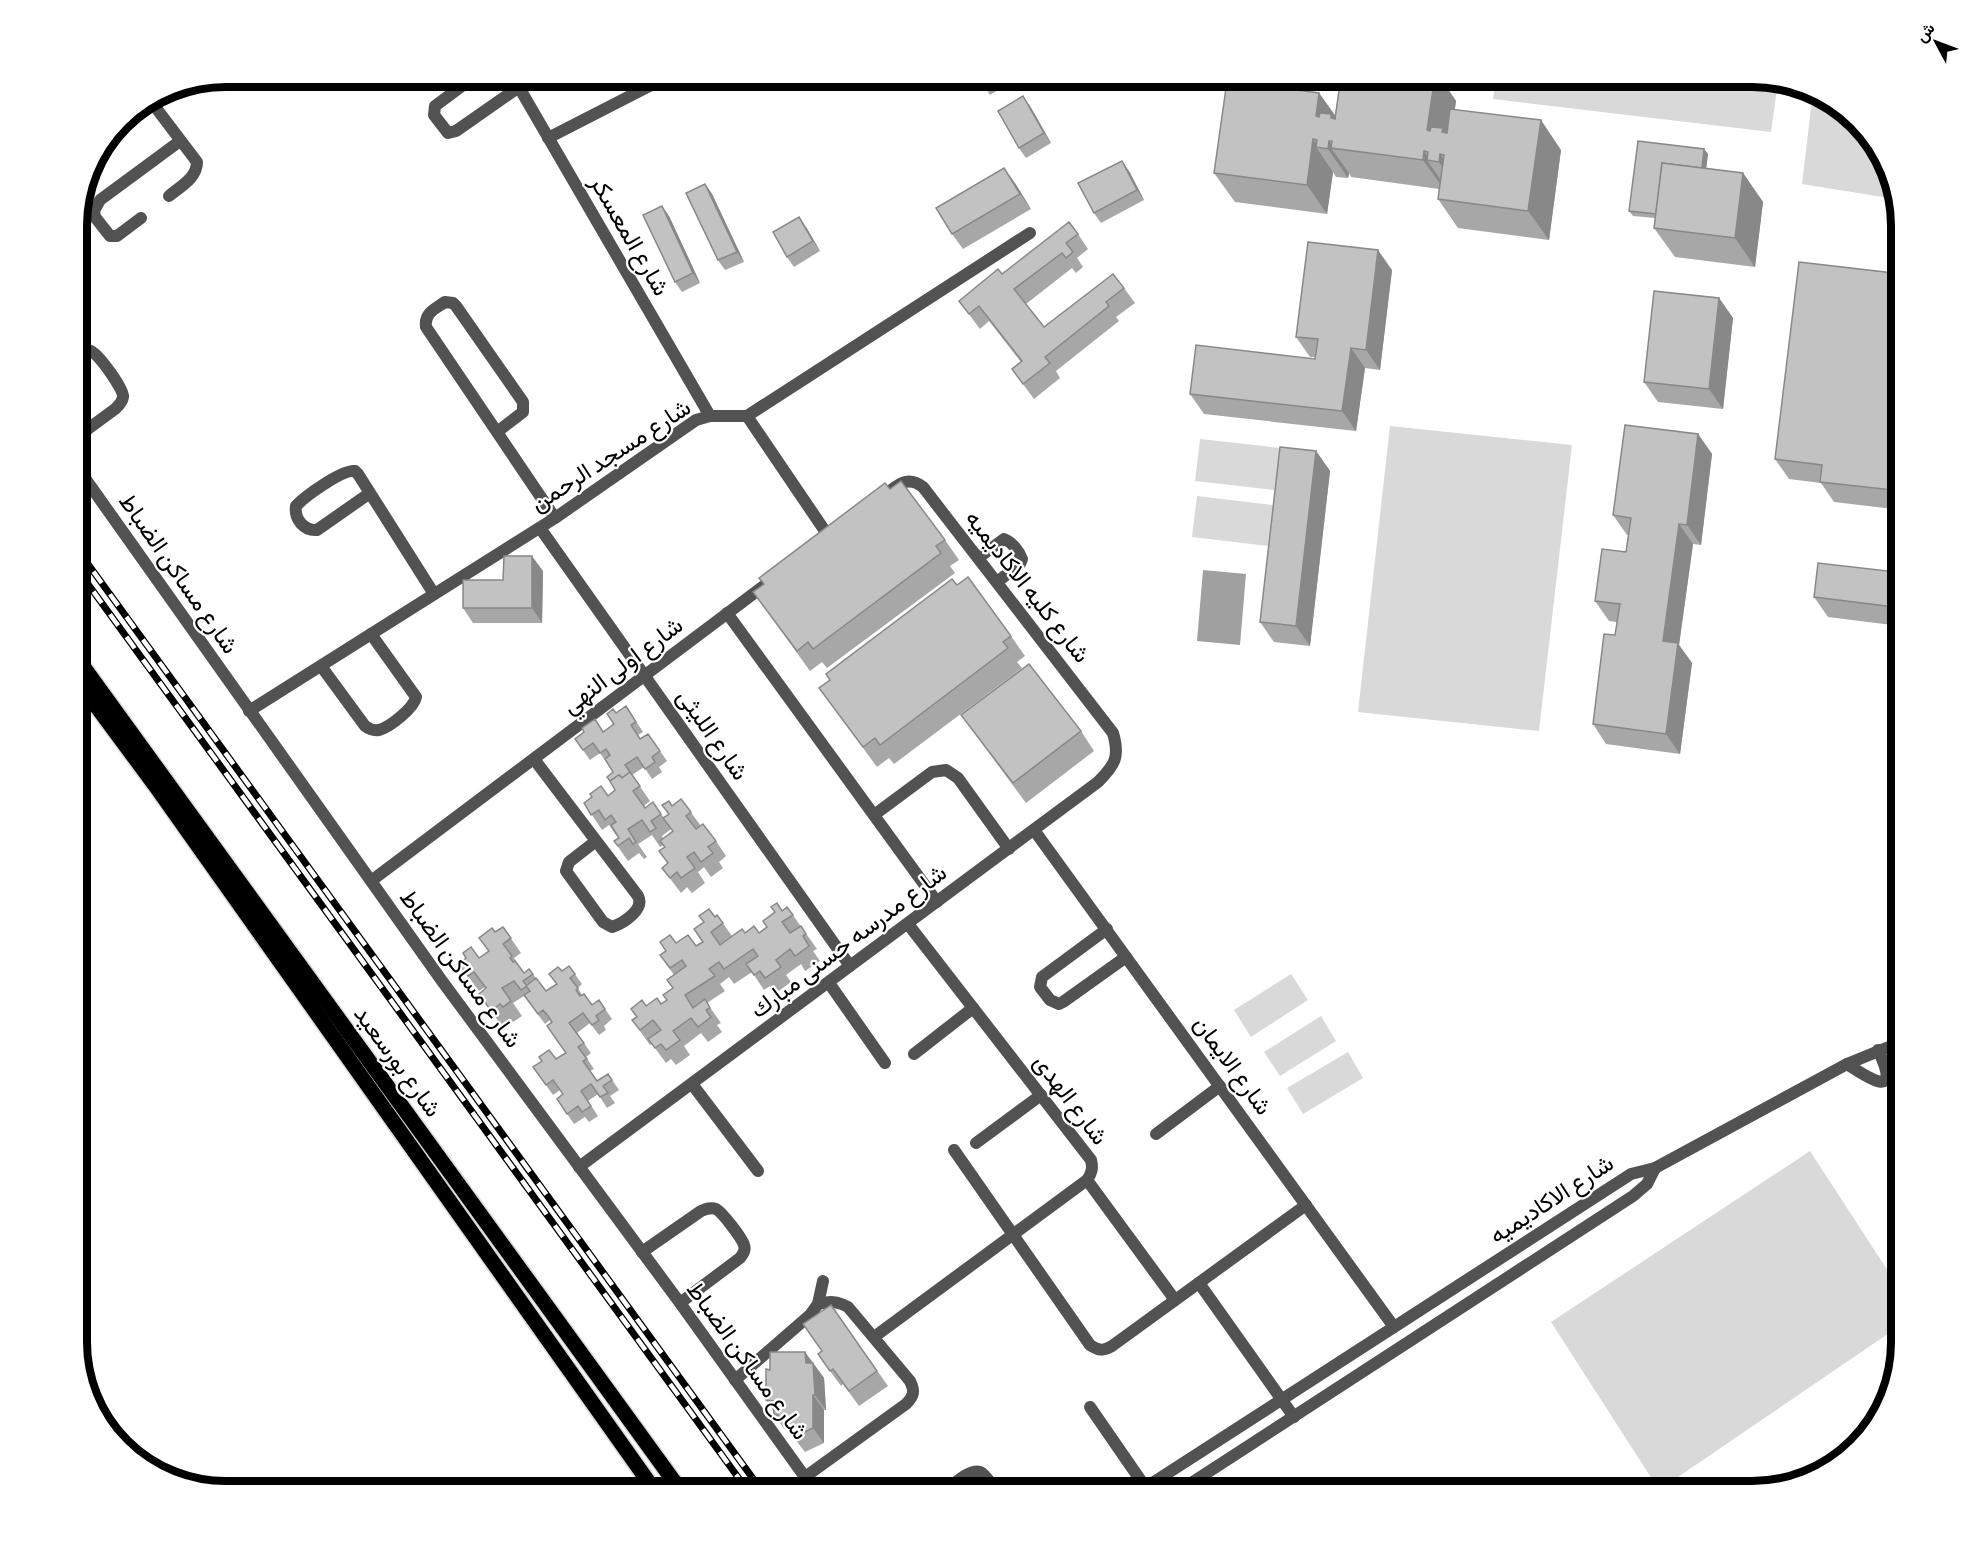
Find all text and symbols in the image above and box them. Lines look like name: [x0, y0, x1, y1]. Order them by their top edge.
north arrow: [1906, 12, 1966, 72]
text: ش: [1913, 20, 1939, 46]
street label: شارع المعسكر: [582, 171, 673, 302]
street label: شارع مسجد الرحمن: [527, 395, 697, 519]
street label: شارع مساكن الضباط: [112, 490, 242, 660]
street label: شارع كليه الاكاديميه: [958, 506, 1094, 669]
street label: شارع اولى النهي: [558, 613, 691, 724]
street label: شارع الليثى: [670, 685, 752, 787]
street label: شارع مدرسه حسنى مبارك: [747, 861, 953, 1026]
street label: شارع مساكن الضباط: [392, 886, 525, 1054]
street label: شارع بورسعيد: [347, 1002, 445, 1124]
street label: شارع الايمان: [1186, 1012, 1276, 1121]
street label: شارع الهدى: [1026, 1050, 1112, 1151]
street label: شارع الاكاديميه: [1486, 1151, 1620, 1251]
street label: شارع مساكن الضباط: [679, 1278, 812, 1446]

